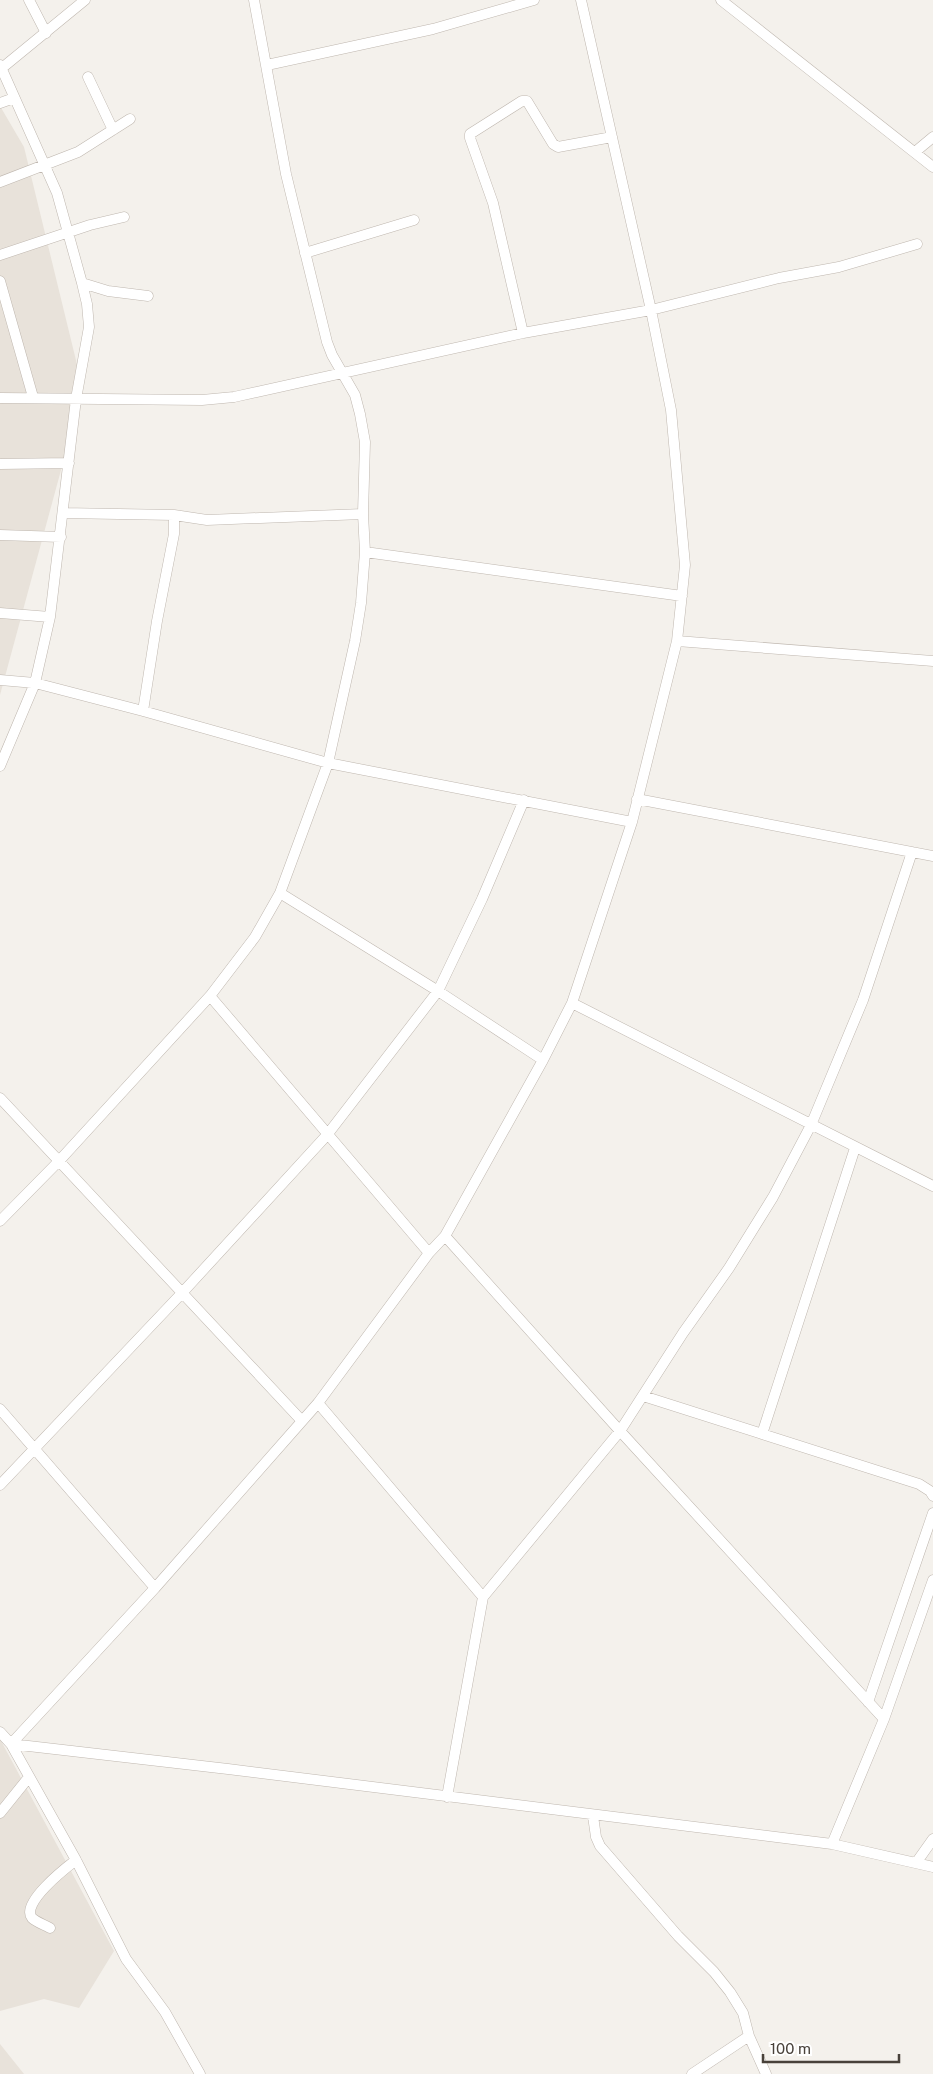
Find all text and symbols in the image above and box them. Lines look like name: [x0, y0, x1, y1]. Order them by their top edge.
scale bar: [763, 2032, 899, 2064]
text: 100 m: [770, 2040, 811, 2057]

